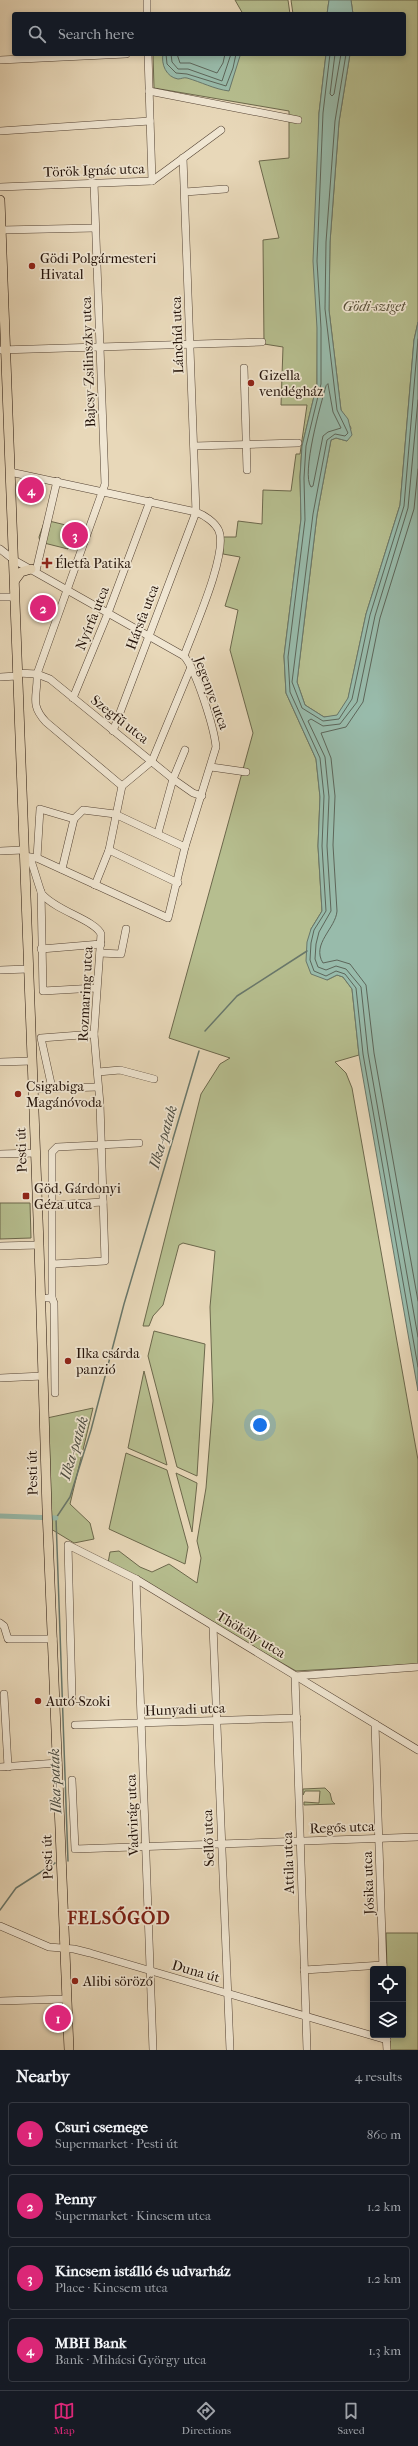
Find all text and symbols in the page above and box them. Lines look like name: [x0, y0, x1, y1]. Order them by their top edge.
search box: [12, 12, 406, 56]
icon: search: [26, 23, 48, 45]
text: Search here: [58, 25, 134, 43]
street label: Török Ignác utca: [43, 160, 146, 181]
place label: Gödi Polgármesteri Hivatal: [40, 250, 156, 283]
marker: Gödi Polgármesteri Hivatal: [27, 261, 37, 271]
street label: Bajcsy-Zsilinszky utca: [78, 296, 99, 428]
street label: Lánchíd utca: [168, 296, 187, 374]
park label: Gödi-sziget: [343, 298, 406, 315]
place label: Gizella vendégház: [259, 367, 323, 400]
marker: Gizella vendégház: [246, 378, 256, 388]
pin: 4: [18, 475, 44, 505]
pin: 3: [62, 520, 88, 550]
place label: Életfa Patika: [55, 554, 131, 572]
marker: Életfa Patika: [42, 558, 52, 568]
street label: Hársfa utca: [122, 582, 163, 652]
street label: Nyírfa utca: [72, 583, 113, 653]
pin: 2: [30, 593, 56, 623]
street label: Jegenye utca: [190, 653, 233, 733]
street label: Szegfű utca: [87, 691, 153, 748]
street label: Rozmaring utca: [75, 945, 97, 1042]
place label: Csigabiga Magánóvoda: [26, 1078, 103, 1111]
marker: Csigabiga Magánóvoda: [13, 1089, 23, 1099]
water label: Ilka-patak: [145, 1103, 181, 1172]
street label: Pesti út: [12, 1127, 31, 1173]
place label: Göd, Gárdonyi Géza utca: [34, 1180, 121, 1213]
marker: Göd, Gárdonyi Géza utca: [21, 1191, 31, 1201]
place label: Ilka csárda panzió: [75, 1345, 140, 1378]
marker: Ilka csárda panzió: [63, 1356, 73, 1366]
water label: Ilka-patak: [56, 1414, 92, 1483]
your location: [250, 1415, 270, 1435]
street label: Pesti út: [24, 1450, 41, 1496]
street label: Thököly utca: [213, 1607, 289, 1662]
place label: Autó-Szoki: [45, 1693, 110, 1710]
marker: Autó-Szoki: [33, 1696, 43, 1706]
street label: Hunyadi utca: [144, 1700, 226, 1719]
water label: Ilka-patak: [45, 1748, 65, 1815]
street label: Vadvirág utca: [123, 1773, 142, 1857]
street label: Sellő utca: [199, 1809, 218, 1867]
street label: Regős utca: [309, 1818, 375, 1837]
street label: Attila utca: [279, 1831, 298, 1895]
street label: Pesti út: [38, 1834, 57, 1880]
street label: Jósika utca: [359, 1850, 378, 1916]
district label: FELSŐGÖD: [66, 1906, 171, 1929]
street label: Duna út: [170, 1957, 222, 1986]
map controls: [370, 1966, 406, 2038]
button: locate: [370, 1966, 406, 2002]
place label: Alibi söröző: [82, 1973, 153, 1990]
marker: Alibi söröző: [70, 1976, 80, 1986]
button: layers: [370, 2002, 406, 2038]
pin: 1: [45, 2003, 71, 2033]
text: Nearby: [16, 2066, 70, 2086]
text: 4 results: [355, 2069, 402, 2084]
text: Csuri csemege: [55, 2118, 148, 2136]
text: 1: [28, 2127, 32, 2142]
text: 860 m: [367, 2127, 401, 2142]
text: Supermarket · Pesti út: [55, 2136, 178, 2151]
text: Penny: [55, 2190, 96, 2208]
text: 2: [27, 2199, 33, 2214]
text: 1.2 km: [367, 2199, 401, 2214]
text: Supermarket · Kincsem utca: [55, 2208, 211, 2223]
text: Kincsem istálló és udvarház: [55, 2262, 231, 2280]
text: 3: [27, 2271, 33, 2286]
text: 1.2 km: [367, 2271, 401, 2286]
text: Place · Kincsem utca: [55, 2280, 168, 2295]
text: MBH Bank: [55, 2334, 127, 2352]
text: 4: [26, 2343, 34, 2358]
text: 1.3 km: [368, 2343, 401, 2358]
text: Bank · Mihácsi György utca: [55, 2352, 206, 2367]
tab: Map: [53, 2400, 75, 2437]
tab: Directions: [182, 2400, 231, 2437]
tab: Saved: [337, 2400, 365, 2437]

